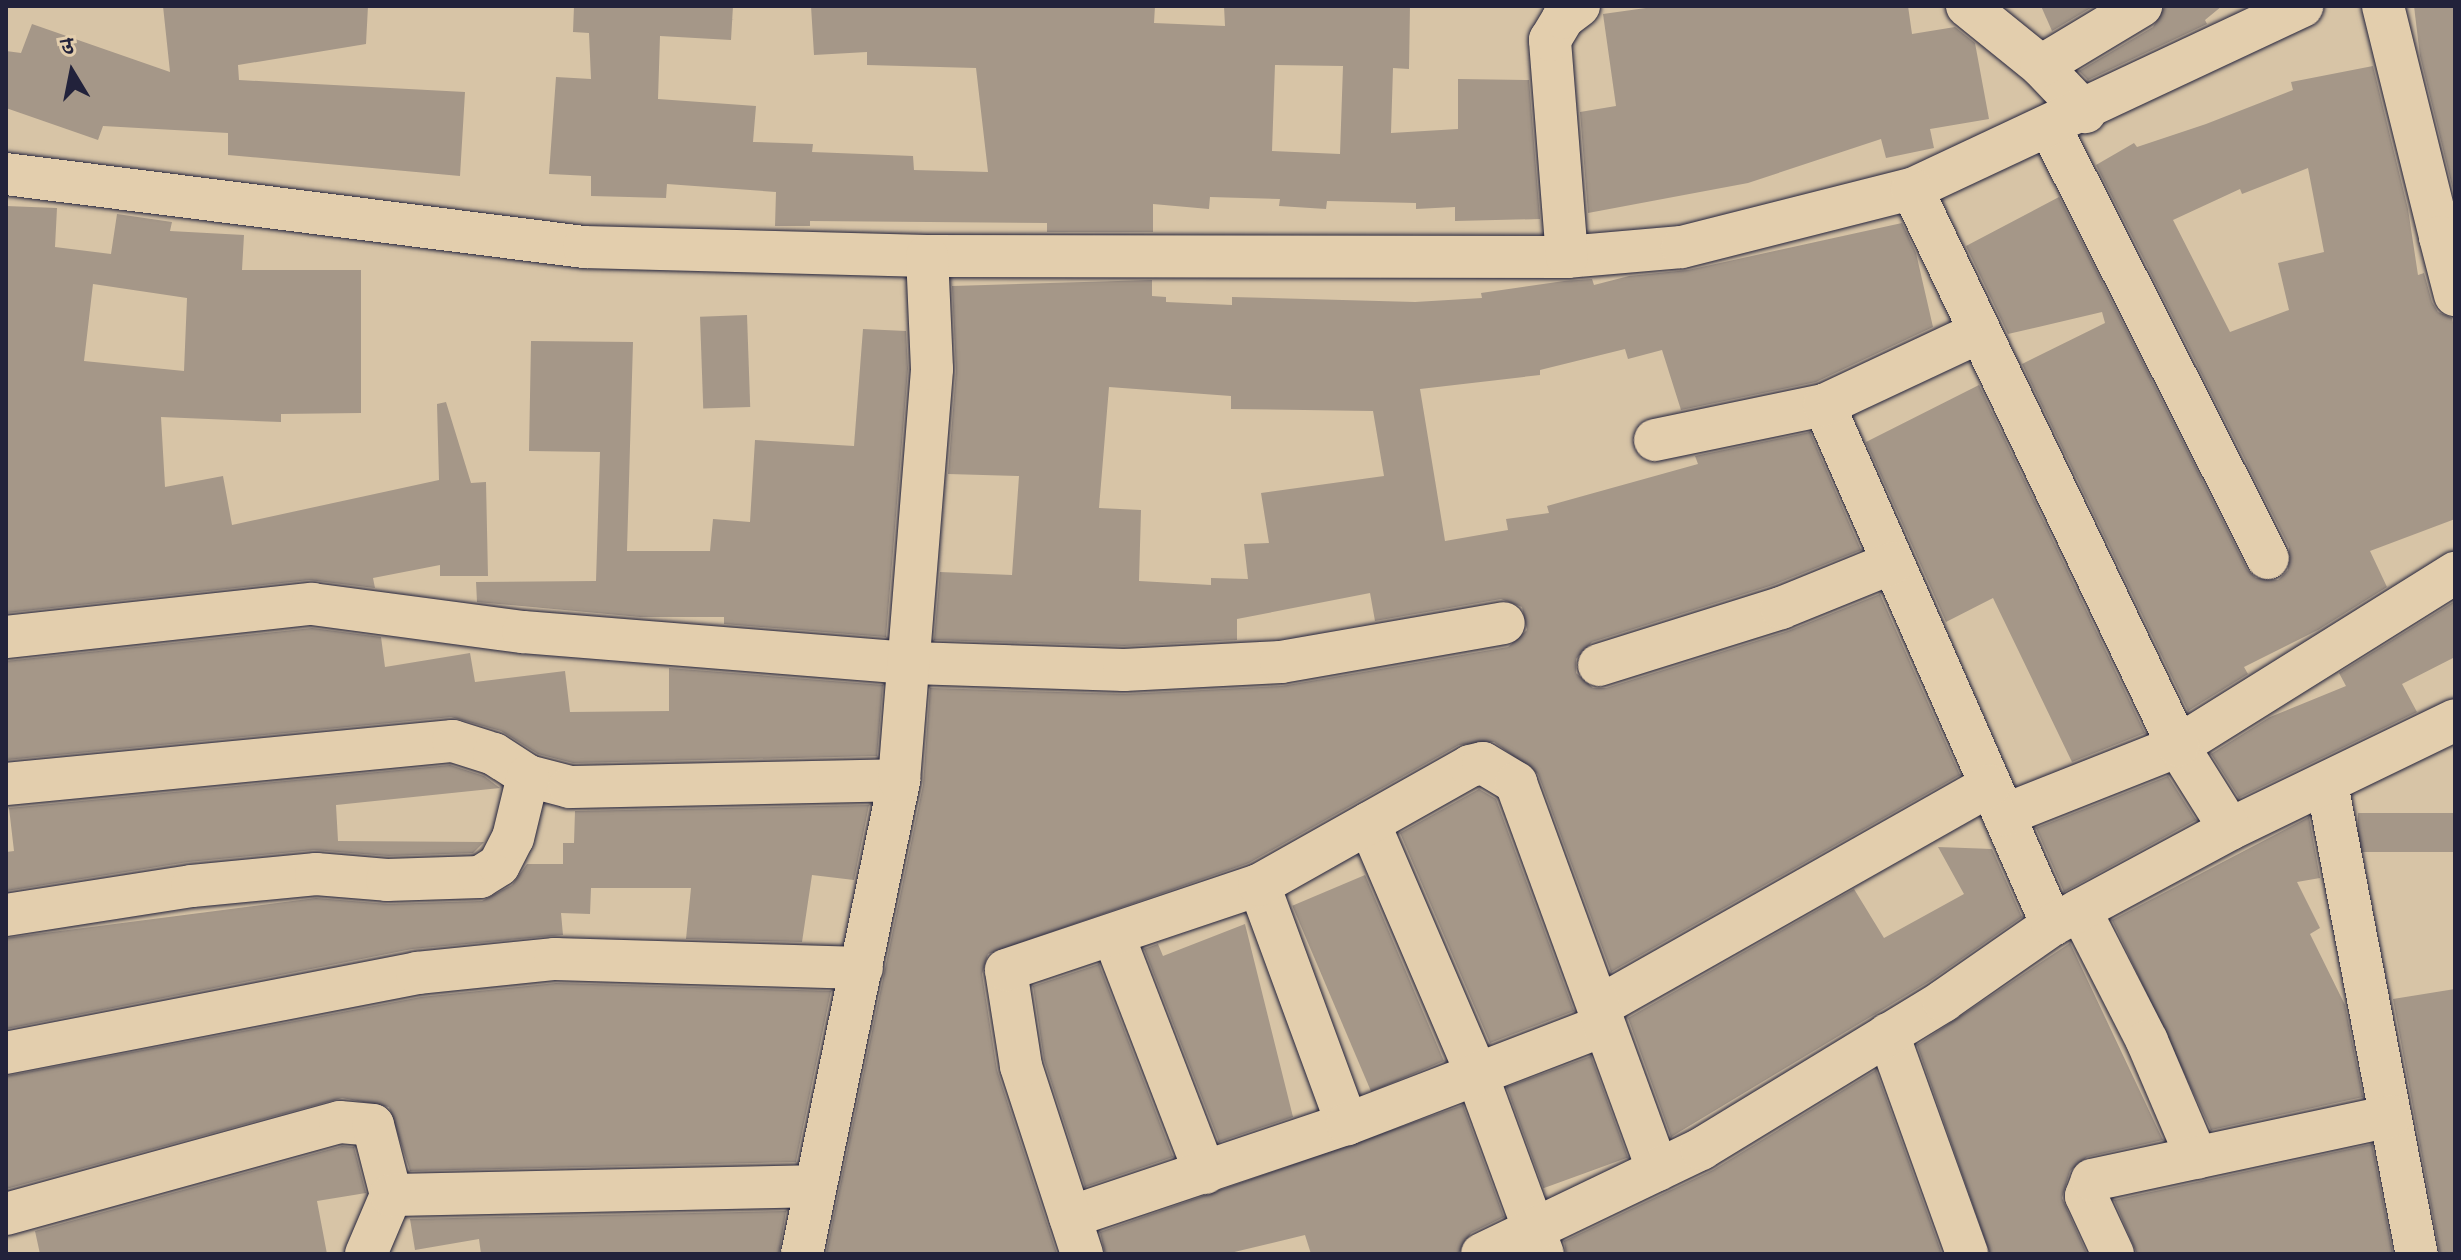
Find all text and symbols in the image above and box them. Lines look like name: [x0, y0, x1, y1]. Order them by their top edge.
north arrow: [32, 32, 112, 112]
text: उ: [59, 32, 77, 64]

